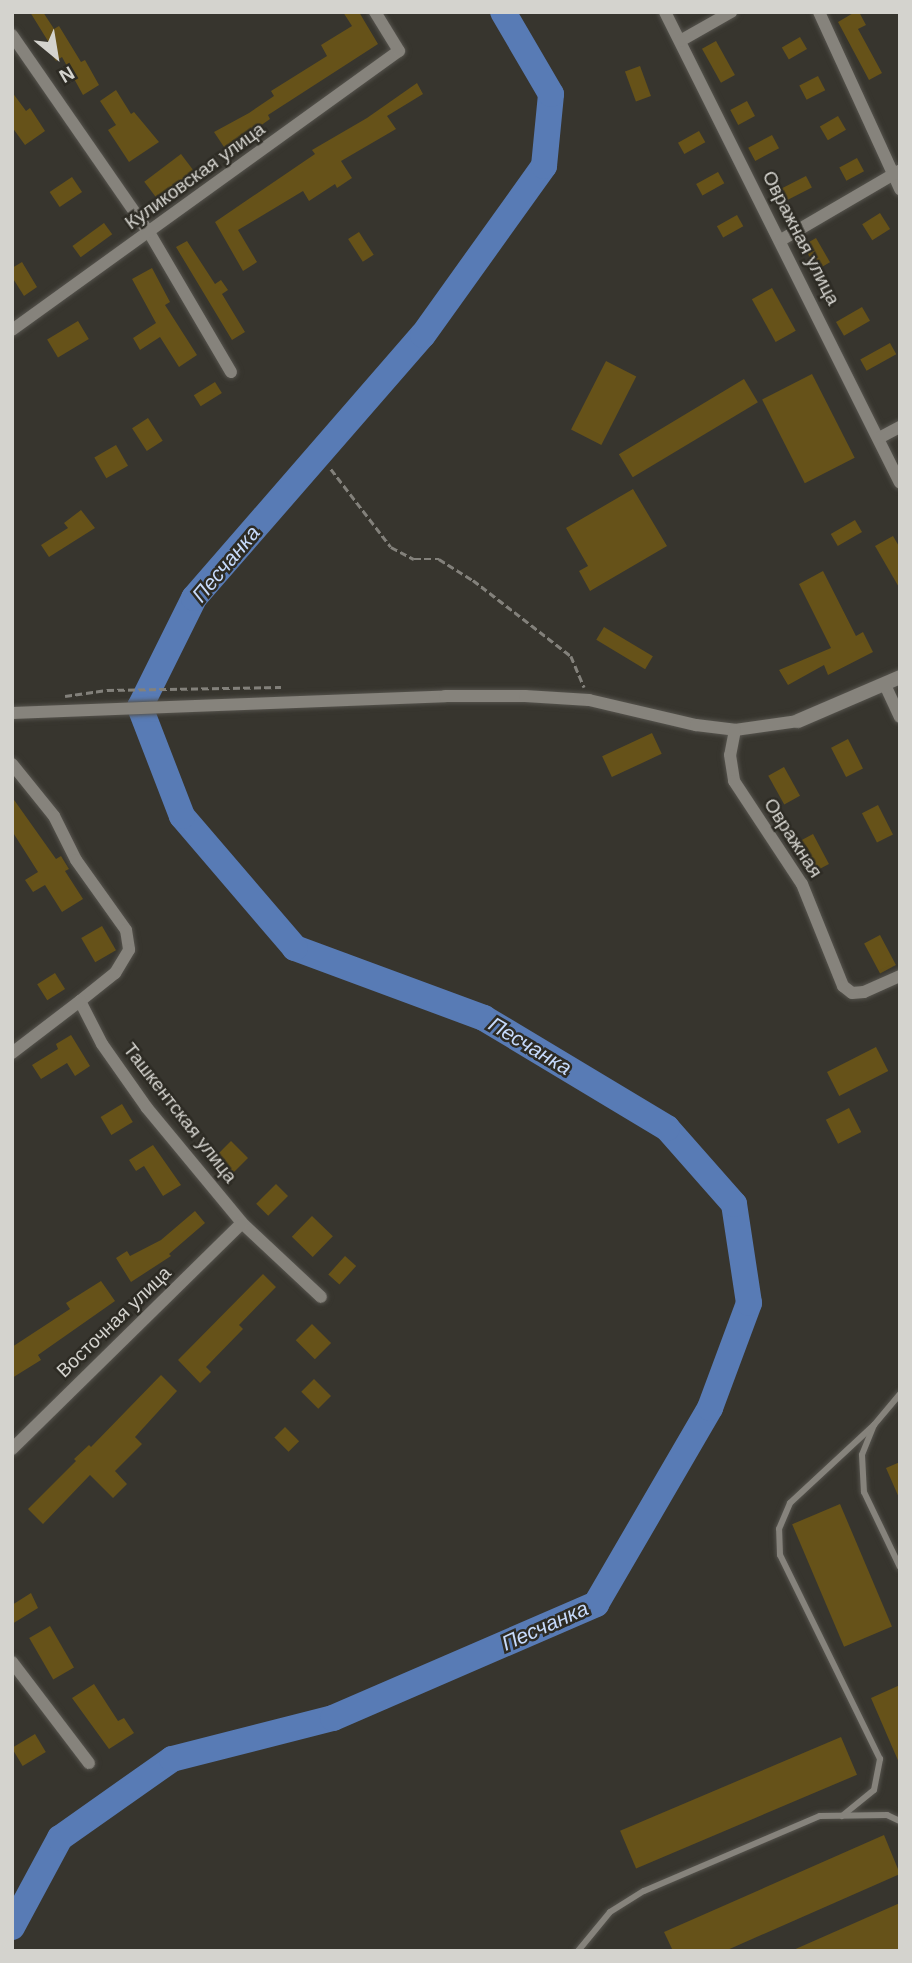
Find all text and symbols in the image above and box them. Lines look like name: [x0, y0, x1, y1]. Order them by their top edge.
north arrow: [21, 21, 91, 91]
text: N: [56, 62, 78, 87]
street label: Куликовская улица: [121, 118, 269, 234]
street label: Овражная улица: [757, 167, 845, 309]
water label: Песчанка: [187, 521, 265, 607]
street label: Овражная: [759, 794, 827, 882]
water label: Песчанка: [484, 1011, 576, 1081]
street label: Ташкентская улица: [118, 1039, 242, 1187]
street label: Восточная улица: [52, 1262, 176, 1382]
water label: Песчанка: [498, 1596, 592, 1656]

